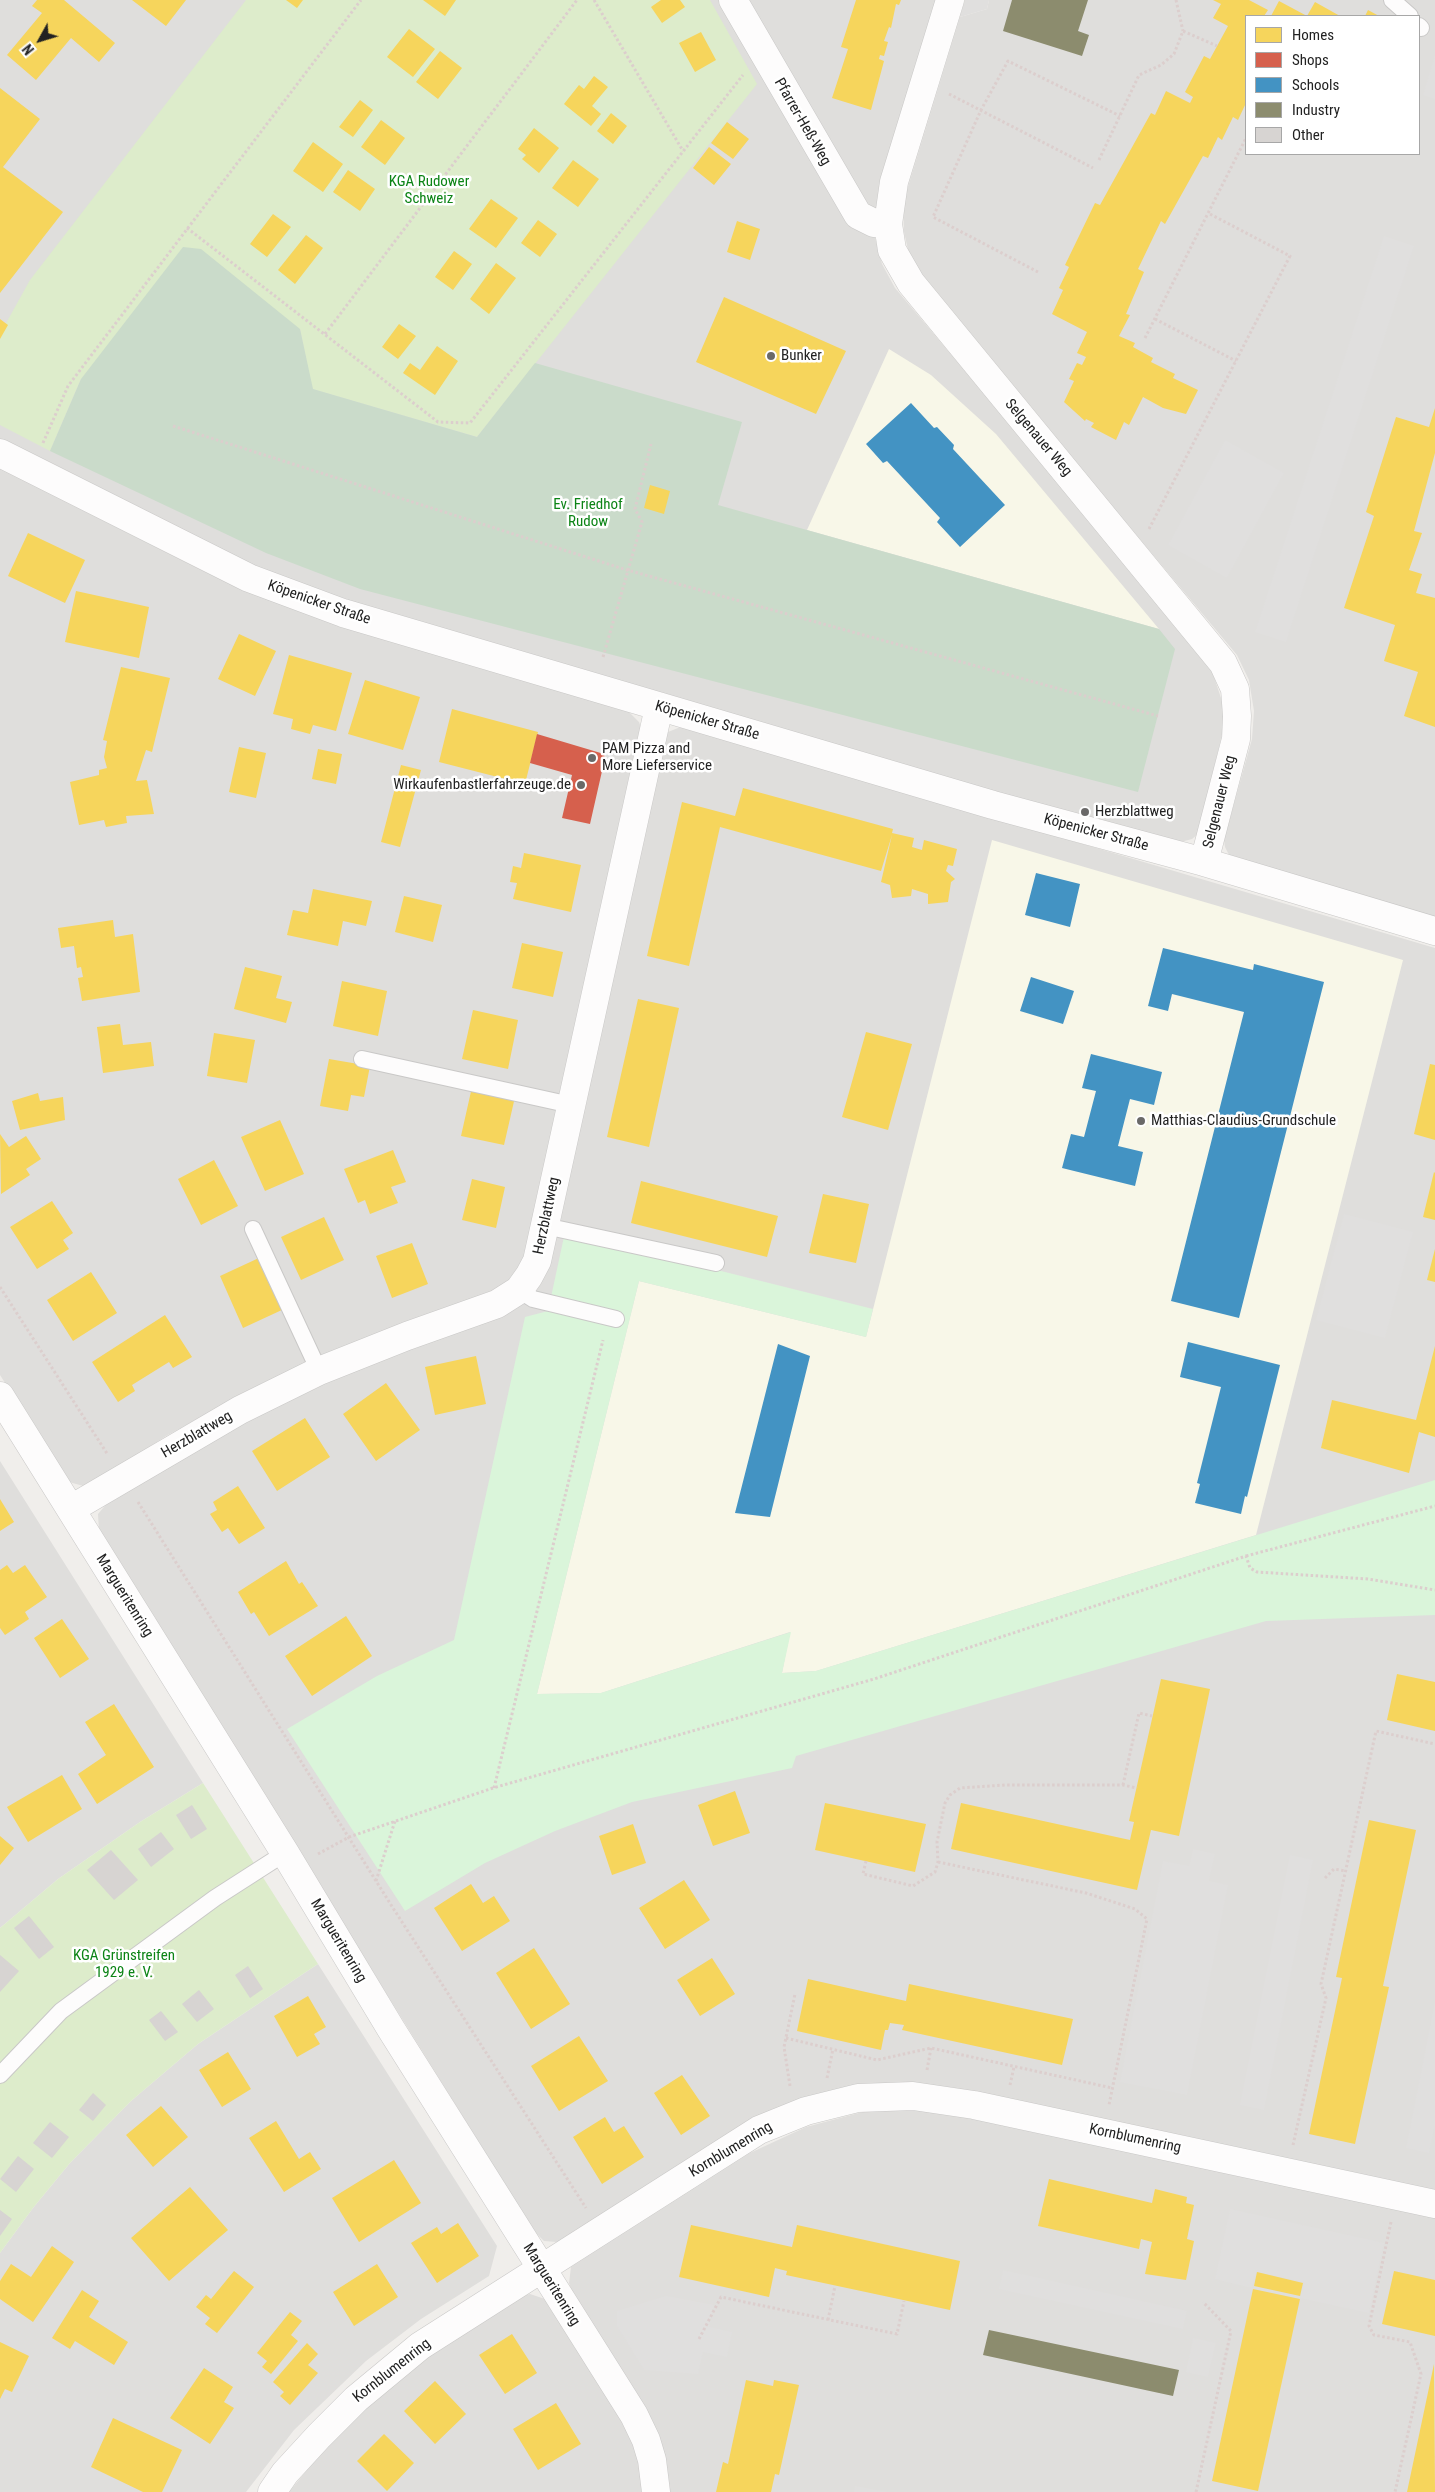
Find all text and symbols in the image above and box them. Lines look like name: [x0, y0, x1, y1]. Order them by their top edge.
north arrow: [15, 15, 65, 65]
legend: [1245, 15, 1420, 155]
text: Homes: [1292, 26, 1334, 44]
text: N: [19, 41, 37, 58]
text: Shops: [1292, 51, 1329, 69]
street label: Pfarrer-Heß-Weg: [770, 75, 834, 169]
text: Schools: [1292, 76, 1339, 94]
text: Industry: [1292, 101, 1340, 119]
text: Other: [1292, 126, 1324, 144]
park label: KGA Rudower Schweiz: [389, 173, 469, 208]
place label: Bunker: [781, 347, 822, 365]
marker: Bunker: [765, 350, 777, 362]
street label: Selgenauer Weg: [1001, 396, 1075, 480]
park label: Ev. Friedhof Rudow: [553, 496, 623, 531]
street label: Köpenicker Straße: [265, 577, 373, 629]
street label: Köpenicker Straße: [653, 697, 761, 745]
place label: PAM Pizza and More Lieferservice: [602, 740, 712, 775]
marker: PAM Pizza and More Lieferservice: [586, 752, 598, 764]
street label: Selgenauer Weg: [1200, 754, 1240, 850]
place label: Wirkaufenbastlerfahrzeuge.de: [393, 776, 571, 794]
marker: Wirkaufenbastlerfahrzeuge.de: [575, 779, 587, 791]
place label: Herzblattweg: [1095, 803, 1174, 821]
marker: Herzblattweg: [1079, 806, 1091, 818]
street label: Köpenicker Straße: [1042, 810, 1150, 856]
place label: Matthias-Claudius-Grundschule: [1151, 1112, 1336, 1130]
marker: Matthias-Claudius-Grundschule: [1135, 1115, 1147, 1127]
street label: Herzblattweg: [530, 1176, 564, 1256]
street label: Herzblattweg: [158, 1408, 236, 1462]
street label: Margueritenring: [91, 1551, 157, 1641]
street label: Margueritenring: [306, 1896, 370, 1986]
park label: KGA Grünstreifen 1929 e. V.: [73, 1947, 175, 1982]
street label: Kornblumenring: [686, 2118, 776, 2182]
street label: Kornblumenring: [1087, 2120, 1183, 2158]
street label: Margueritenring: [518, 2240, 584, 2330]
street label: Kornblumenring: [350, 2335, 434, 2407]

